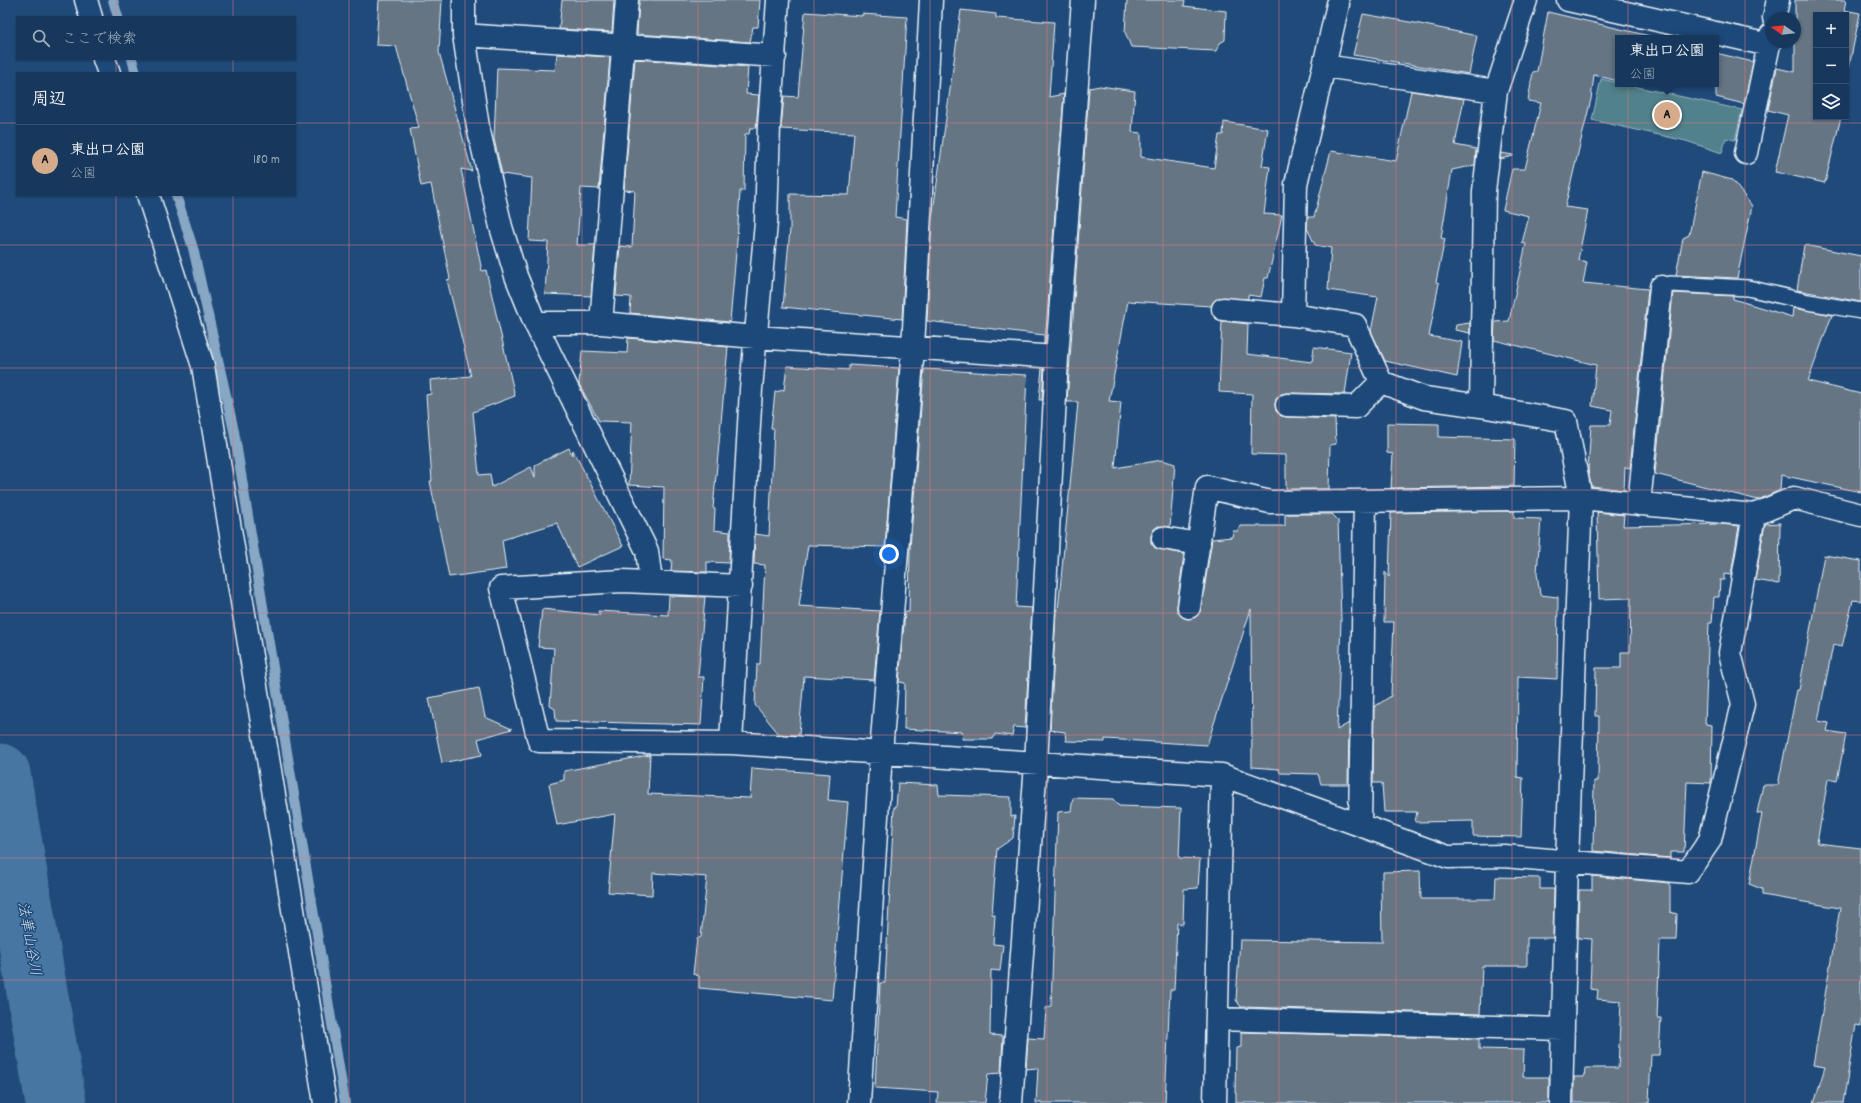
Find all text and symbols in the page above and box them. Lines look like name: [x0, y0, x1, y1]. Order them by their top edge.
north arrow: [1765, 12, 1801, 48]
map controls: [1813, 12, 1849, 120]
button: +: [1813, 12, 1849, 48]
search box: [16, 16, 296, 60]
icon: search: [30, 27, 52, 49]
text: ここで検索: [62, 29, 137, 51]
popup: [1615, 35, 1719, 87]
text: 東出口公園: [1629, 41, 1705, 63]
button: −: [1813, 48, 1849, 84]
text: 公園: [1629, 66, 1656, 85]
button: layers: [1813, 84, 1849, 120]
text: 周辺: [32, 89, 66, 113]
pin: A: [1654, 100, 1680, 130]
text: 東出口公園: [70, 140, 145, 162]
text: A: [41, 151, 49, 170]
text: 180 m: [253, 151, 280, 170]
text: 公園: [70, 165, 96, 184]
your location: [879, 544, 899, 564]
water label: 法華山谷川: [11, 900, 45, 978]

